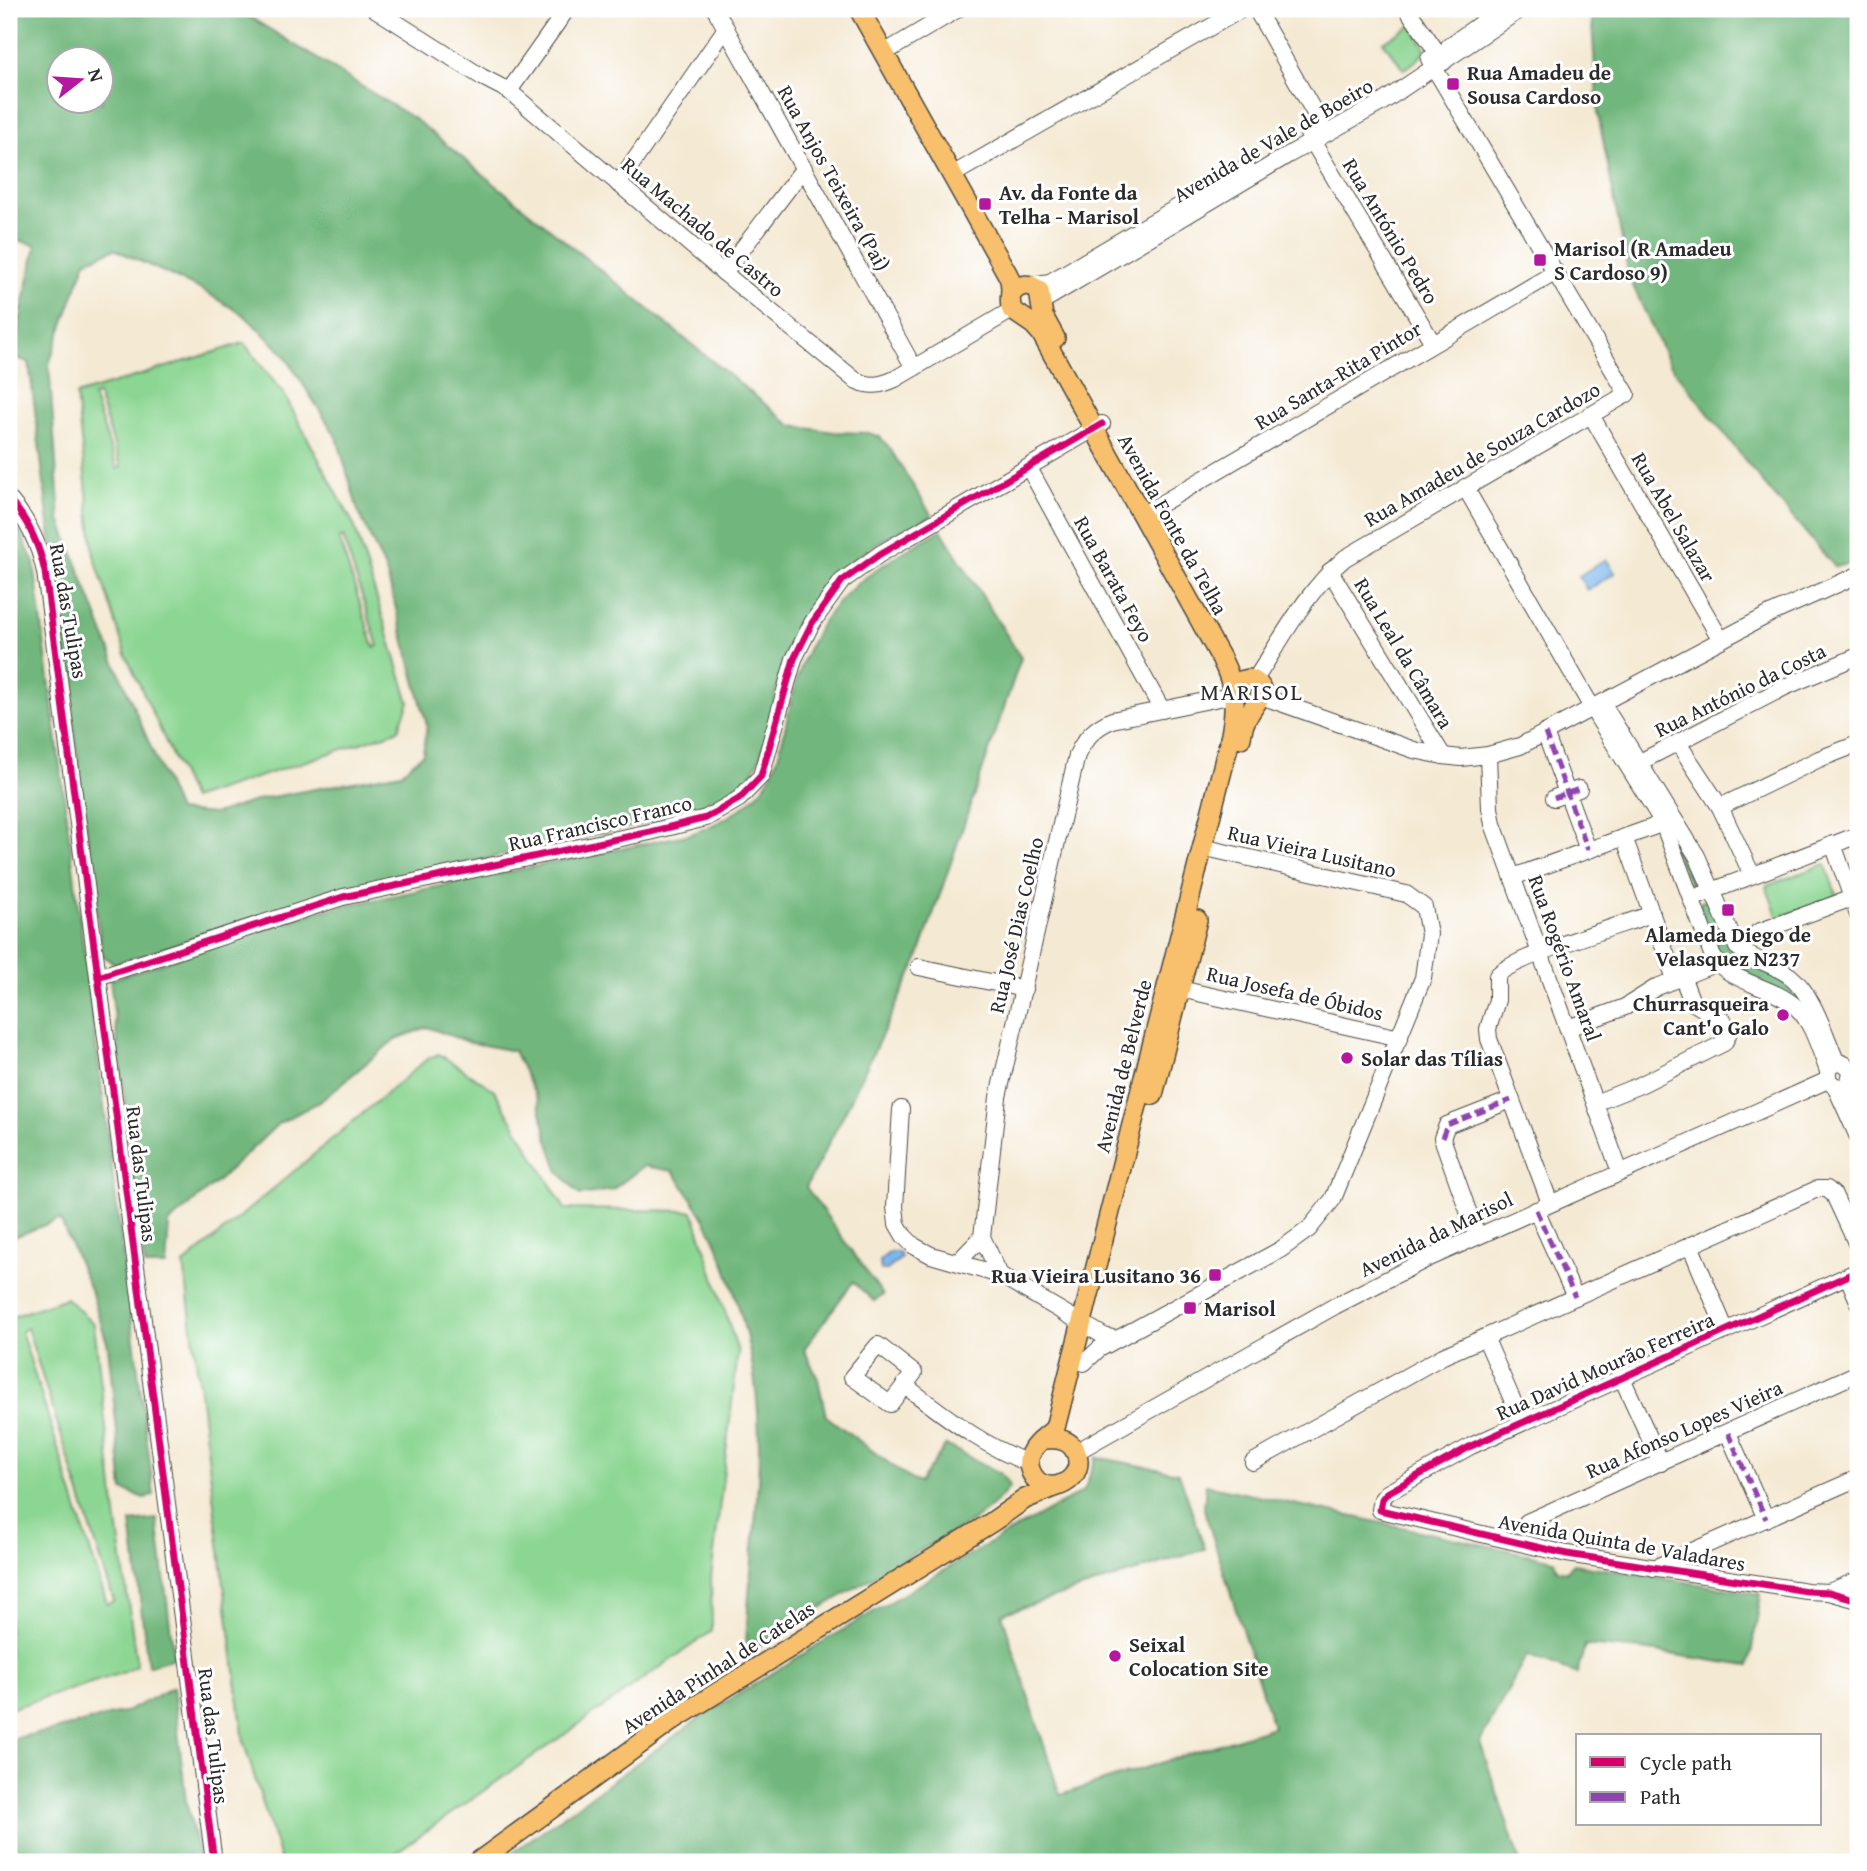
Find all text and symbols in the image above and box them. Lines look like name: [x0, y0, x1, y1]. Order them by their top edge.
north arrow: [46, 46, 116, 116]
place label: Rua Amadeu de Sousa Cardoso: [1467, 57, 1611, 112]
text: N: [81, 65, 112, 85]
street label: Avenida de Vale de Boeiro: [1167, 70, 1379, 210]
marker: Rua Amadeu de Sousa Cardoso: [1445, 76, 1461, 92]
street label: Rua Anjos Teixeira (Pai): [770, 79, 898, 277]
street label: Rua Machado de Castro: [615, 149, 791, 305]
street label: Rua António Pedro: [1335, 152, 1447, 310]
place label: Av. da Fonte da Telha - Marisol: [999, 177, 1140, 232]
marker: Av. da Fonte da Telha - Marisol: [977, 196, 993, 212]
place label: Marisol (R Amadeu S Cardoso 9): [1554, 233, 1732, 288]
marker: Marisol (R Amadeu S Cardoso 9): [1532, 252, 1548, 268]
street label: Rua Santa-Rita Pintor: [1248, 313, 1428, 437]
street label: Rua Amadeu de Souza Cardozo: [1358, 374, 1606, 534]
street label: Avenida Fonte da Telha: [1110, 428, 1236, 620]
street label: Rua Abel Salazar: [1624, 446, 1724, 588]
street label: Rua Barata Feyo: [1066, 510, 1162, 648]
street label: Rua das Tulipas: [42, 541, 96, 681]
street label: Rua Leal da Câmara: [1347, 572, 1461, 734]
street label: Rua António da Costa: [1649, 635, 1831, 745]
district label: MARISOL: [1200, 675, 1304, 708]
street label: Rua Francisco Franco: [505, 787, 695, 859]
street label: Rua Vieira Lusitano: [1225, 817, 1399, 885]
street label: Rua José Dias Coelho: [981, 834, 1051, 1016]
street label: Rua Rogério Amaral: [1520, 870, 1610, 1046]
marker: Alameda Diego de Velasquez N237: [1720, 902, 1736, 918]
place label: Alameda Diego de Velasquez N237: [1645, 919, 1811, 974]
street label: Rua Josefa de Óbidos: [1204, 958, 1386, 1028]
street label: Avenida de Belverde: [1086, 976, 1160, 1156]
place label: Churrasqueira Cant'o Galo: [1633, 988, 1769, 1043]
marker: Churrasqueira Cant'o Galo: [1775, 1007, 1791, 1023]
place label: Solar das Tílias: [1361, 1043, 1503, 1074]
marker: Solar das Tílias: [1339, 1050, 1355, 1066]
street label: Rua das Tulipas: [118, 1104, 166, 1244]
street label: Avenida da Marisol: [1354, 1183, 1518, 1285]
place label: Rua Vieira Lusitano 36: [991, 1260, 1201, 1291]
marker: Rua Vieira Lusitano 36: [1207, 1267, 1223, 1283]
place label: Marisol: [1204, 1293, 1276, 1324]
marker: Marisol: [1182, 1300, 1198, 1316]
street label: Rua David Mourão Ferreira: [1491, 1304, 1719, 1428]
street label: Rua Afonso Lopes Vieira: [1581, 1372, 1787, 1486]
street label: Avenida Quinta de Valadares: [1496, 1505, 1748, 1579]
street label: Avenida Pinhal de Catelas: [615, 1593, 821, 1741]
place label: Seixal Colocation Site: [1129, 1629, 1269, 1684]
marker: Seixal Colocation Site: [1107, 1648, 1123, 1664]
street label: Rua das Tulipas: [190, 1666, 238, 1806]
legend: [1576, 1734, 1822, 1826]
text: Cycle path: [1640, 1747, 1732, 1778]
text: Path: [1640, 1781, 1681, 1812]

